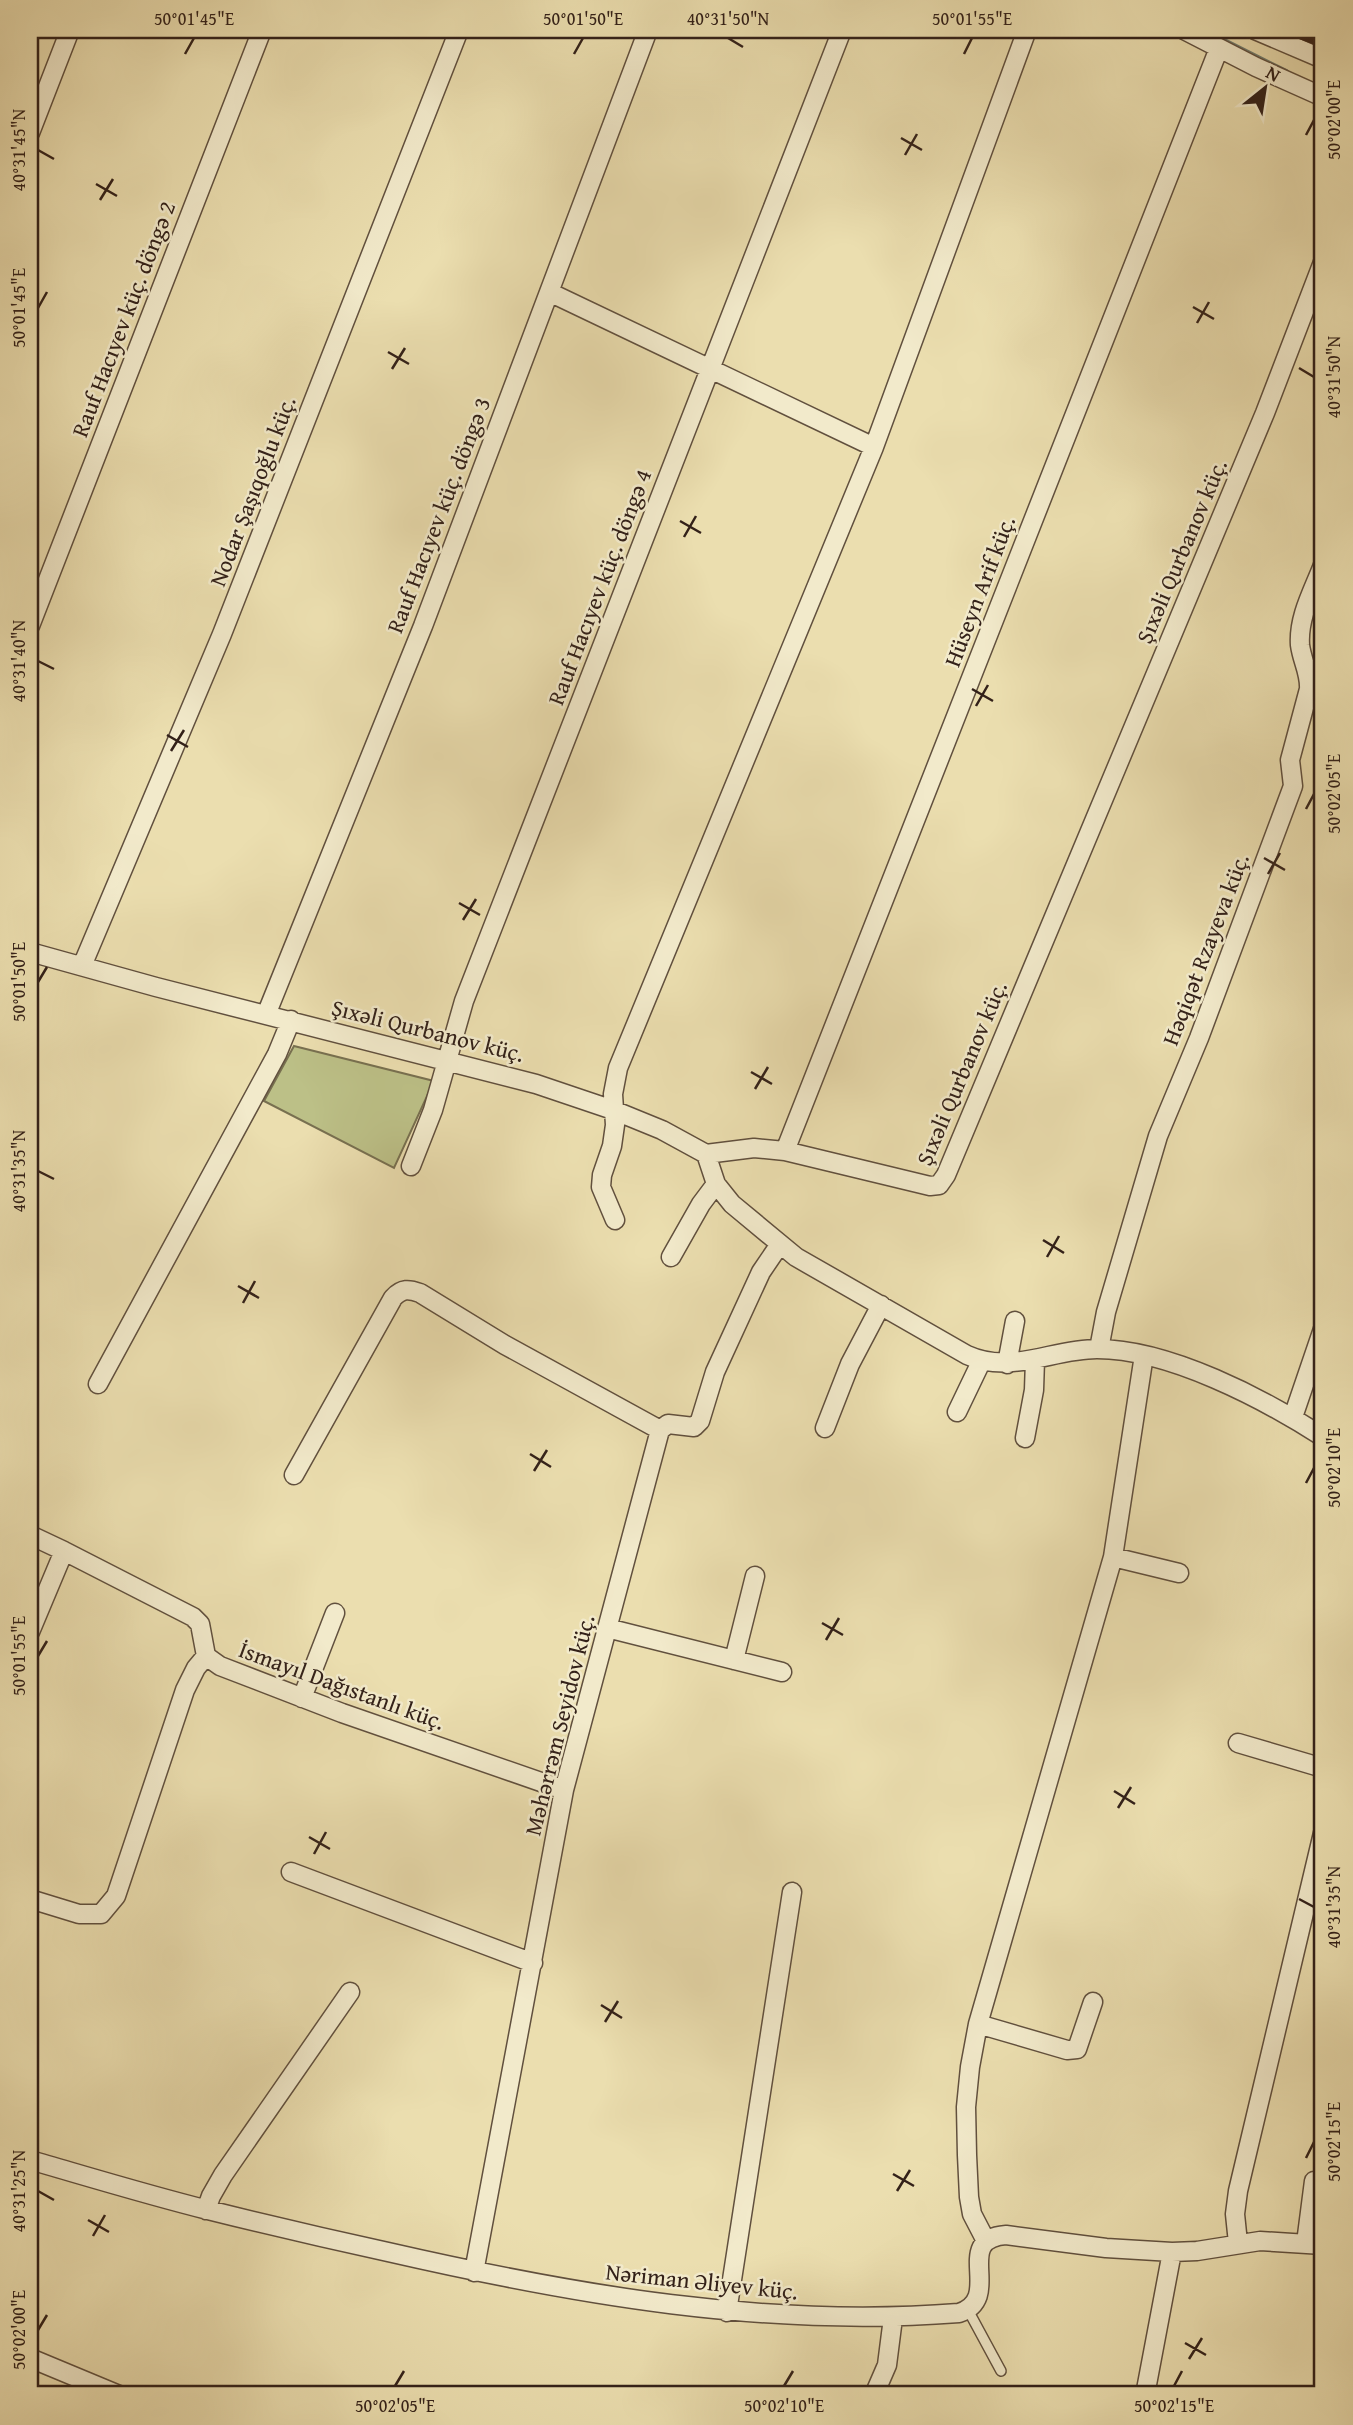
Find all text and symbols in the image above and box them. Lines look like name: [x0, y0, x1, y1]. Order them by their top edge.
text: 50°01'45"E: [154, 5, 234, 32]
text: 50°01'50"E: [543, 5, 623, 32]
text: 40°31'50"N: [687, 5, 770, 32]
text: 50°01'55"E: [932, 5, 1012, 32]
north arrow: [1230, 52, 1300, 122]
text: N: [1261, 58, 1286, 89]
text: 50°02'00"E: [1320, 80, 1347, 160]
text: 40°31'45"N: [5, 108, 32, 191]
street label: Rauf Hacıyev küç. döngə 2: [63, 196, 183, 442]
text: 50°01'45"E: [5, 268, 32, 348]
text: 40°31'50"N: [1320, 335, 1347, 418]
street label: Nodar Şaşıqoğlu küç.: [201, 391, 303, 591]
street label: Rauf Hacıyev küç. döngə 3: [378, 392, 498, 638]
street label: Şıxəli Qurbanov küç.: [1127, 454, 1235, 648]
street label: Rauf Hacıyev küç. döngə 4: [539, 464, 659, 710]
street label: Hüseyn Arif küç.: [935, 511, 1023, 671]
text: 40°31'40"N: [5, 619, 32, 702]
text: 50°02'05"E: [1320, 754, 1347, 834]
street label: Həqiqət Rzayeva küç.: [1153, 848, 1257, 1050]
text: 50°01'50"E: [5, 942, 32, 1022]
street label: Şıxəli Qurbanov küç.: [907, 976, 1015, 1170]
street label: Şıxəli Qurbanov küç.: [328, 990, 528, 1070]
text: 40°31'35"N: [5, 1129, 32, 1212]
text: 50°02'10"E: [1320, 1428, 1347, 1508]
street label: Məhərrəm Seyidov küç.: [516, 1611, 602, 1839]
text: 50°01'55"E: [5, 1616, 32, 1696]
street label: İsmayıl Dağıstanlı küç.: [234, 1632, 450, 1738]
text: 40°31'35"N: [1320, 1865, 1347, 1948]
text: 50°02'15"E: [1320, 2102, 1347, 2182]
text: 40°31'25"N: [5, 2149, 32, 2232]
street label: Nəriman Əliyev küç.: [604, 2254, 800, 2308]
text: 50°02'00"E: [5, 2290, 32, 2370]
text: 50°02'05"E: [355, 2392, 435, 2419]
text: 50°02'10"E: [744, 2392, 824, 2419]
text: 50°02'15"E: [1134, 2392, 1214, 2419]

